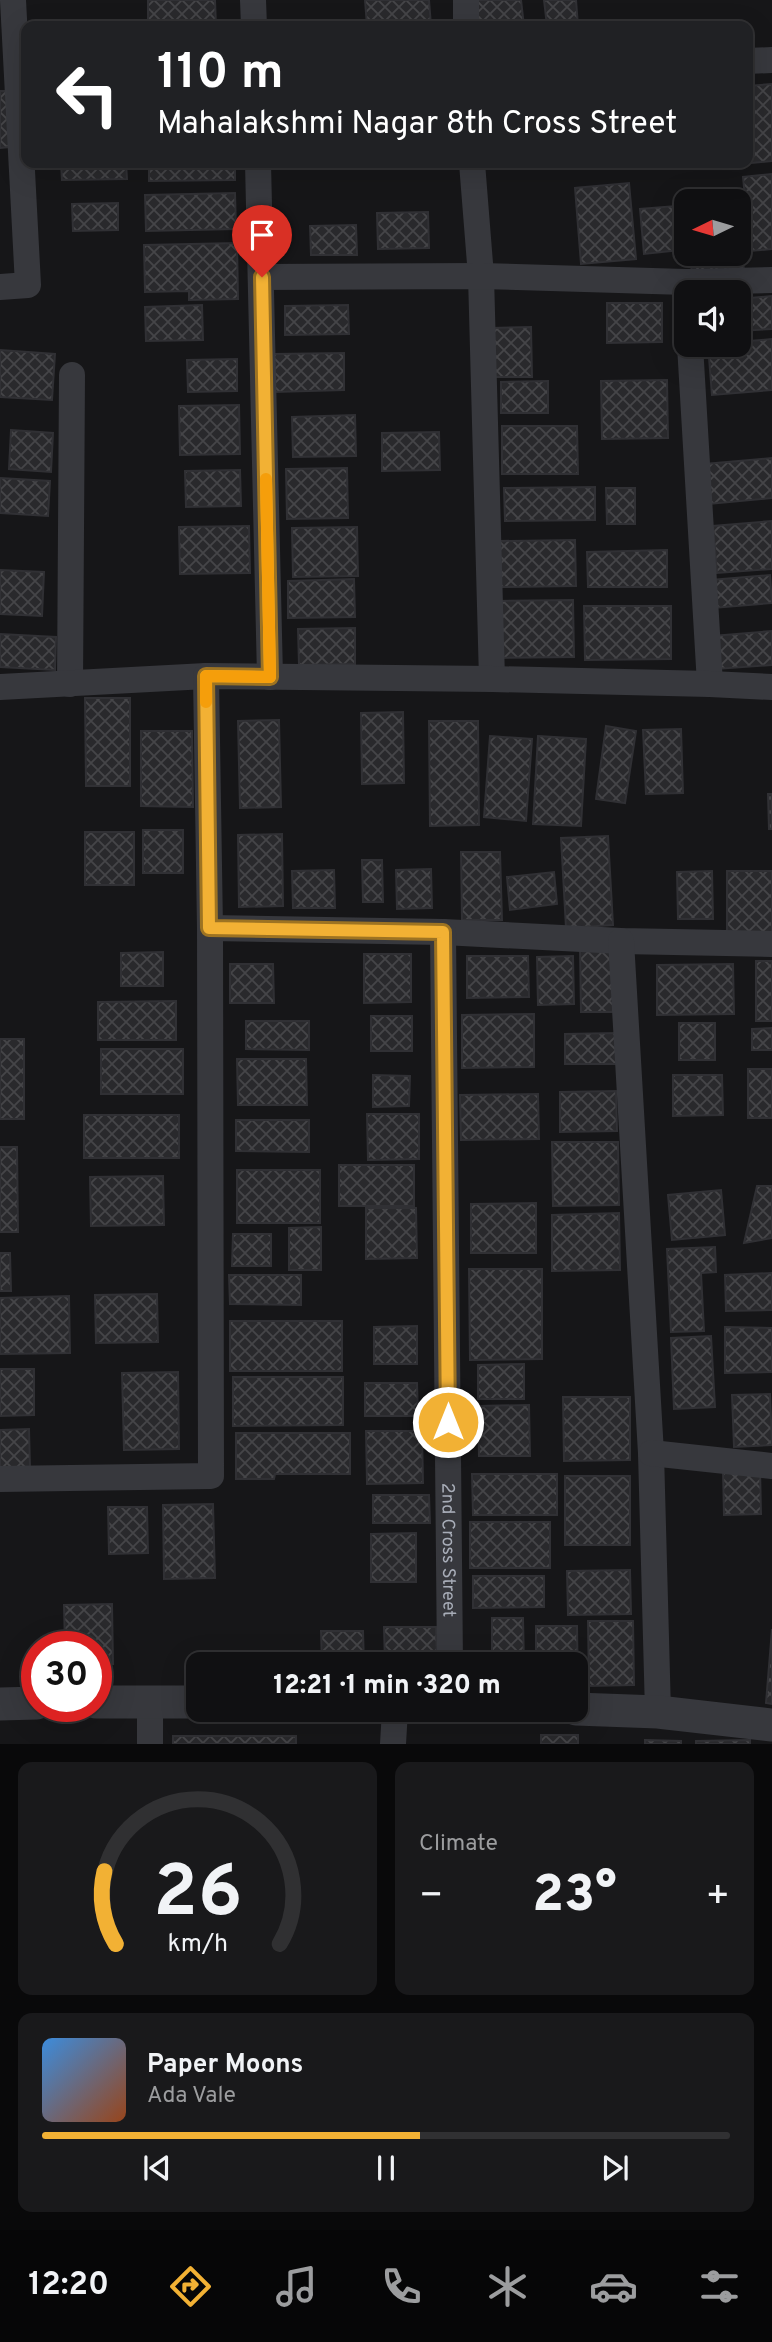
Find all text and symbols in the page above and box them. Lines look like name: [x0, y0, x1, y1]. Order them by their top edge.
text: 110 m: [157, 44, 284, 106]
icon: left: [42, 49, 133, 140]
text: Mahalakshmi Nagar 8th Cross Street: [157, 105, 677, 145]
north arrow: [674, 189, 751, 266]
map controls: [674, 189, 751, 357]
pin: [232, 205, 292, 277]
icon: arrive: [243, 216, 281, 254]
button: sound: [674, 280, 751, 357]
position arrow: [411, 1385, 485, 1459]
street label: 2nd Cross Street: [435, 1483, 460, 1617]
speed limit sign: 30: [21, 1631, 112, 1722]
text: 12:21 · 1 min · 320 m: [273, 1670, 501, 1703]
text: Climate: [419, 1830, 498, 1859]
text: 26: [153, 1851, 242, 1943]
text: 23°: [532, 1864, 617, 1930]
text: −: [419, 1873, 444, 1922]
text: +: [705, 1873, 730, 1922]
text: km/h: [167, 1929, 228, 1961]
text: Paper Moons: [147, 2049, 303, 2082]
text: Ada Vale: [147, 2082, 236, 2111]
icon: previous: [138, 2149, 176, 2187]
icon: pause: [367, 2149, 405, 2187]
icon: next: [596, 2149, 634, 2187]
icon: directions: [166, 2262, 215, 2311]
icon: music: [272, 2262, 321, 2311]
icon: phone: [377, 2262, 426, 2311]
icon: climate: [483, 2262, 532, 2311]
icon: car: [589, 2262, 638, 2311]
icon: filters: [695, 2262, 744, 2311]
text: 12:20: [28, 2266, 109, 2306]

